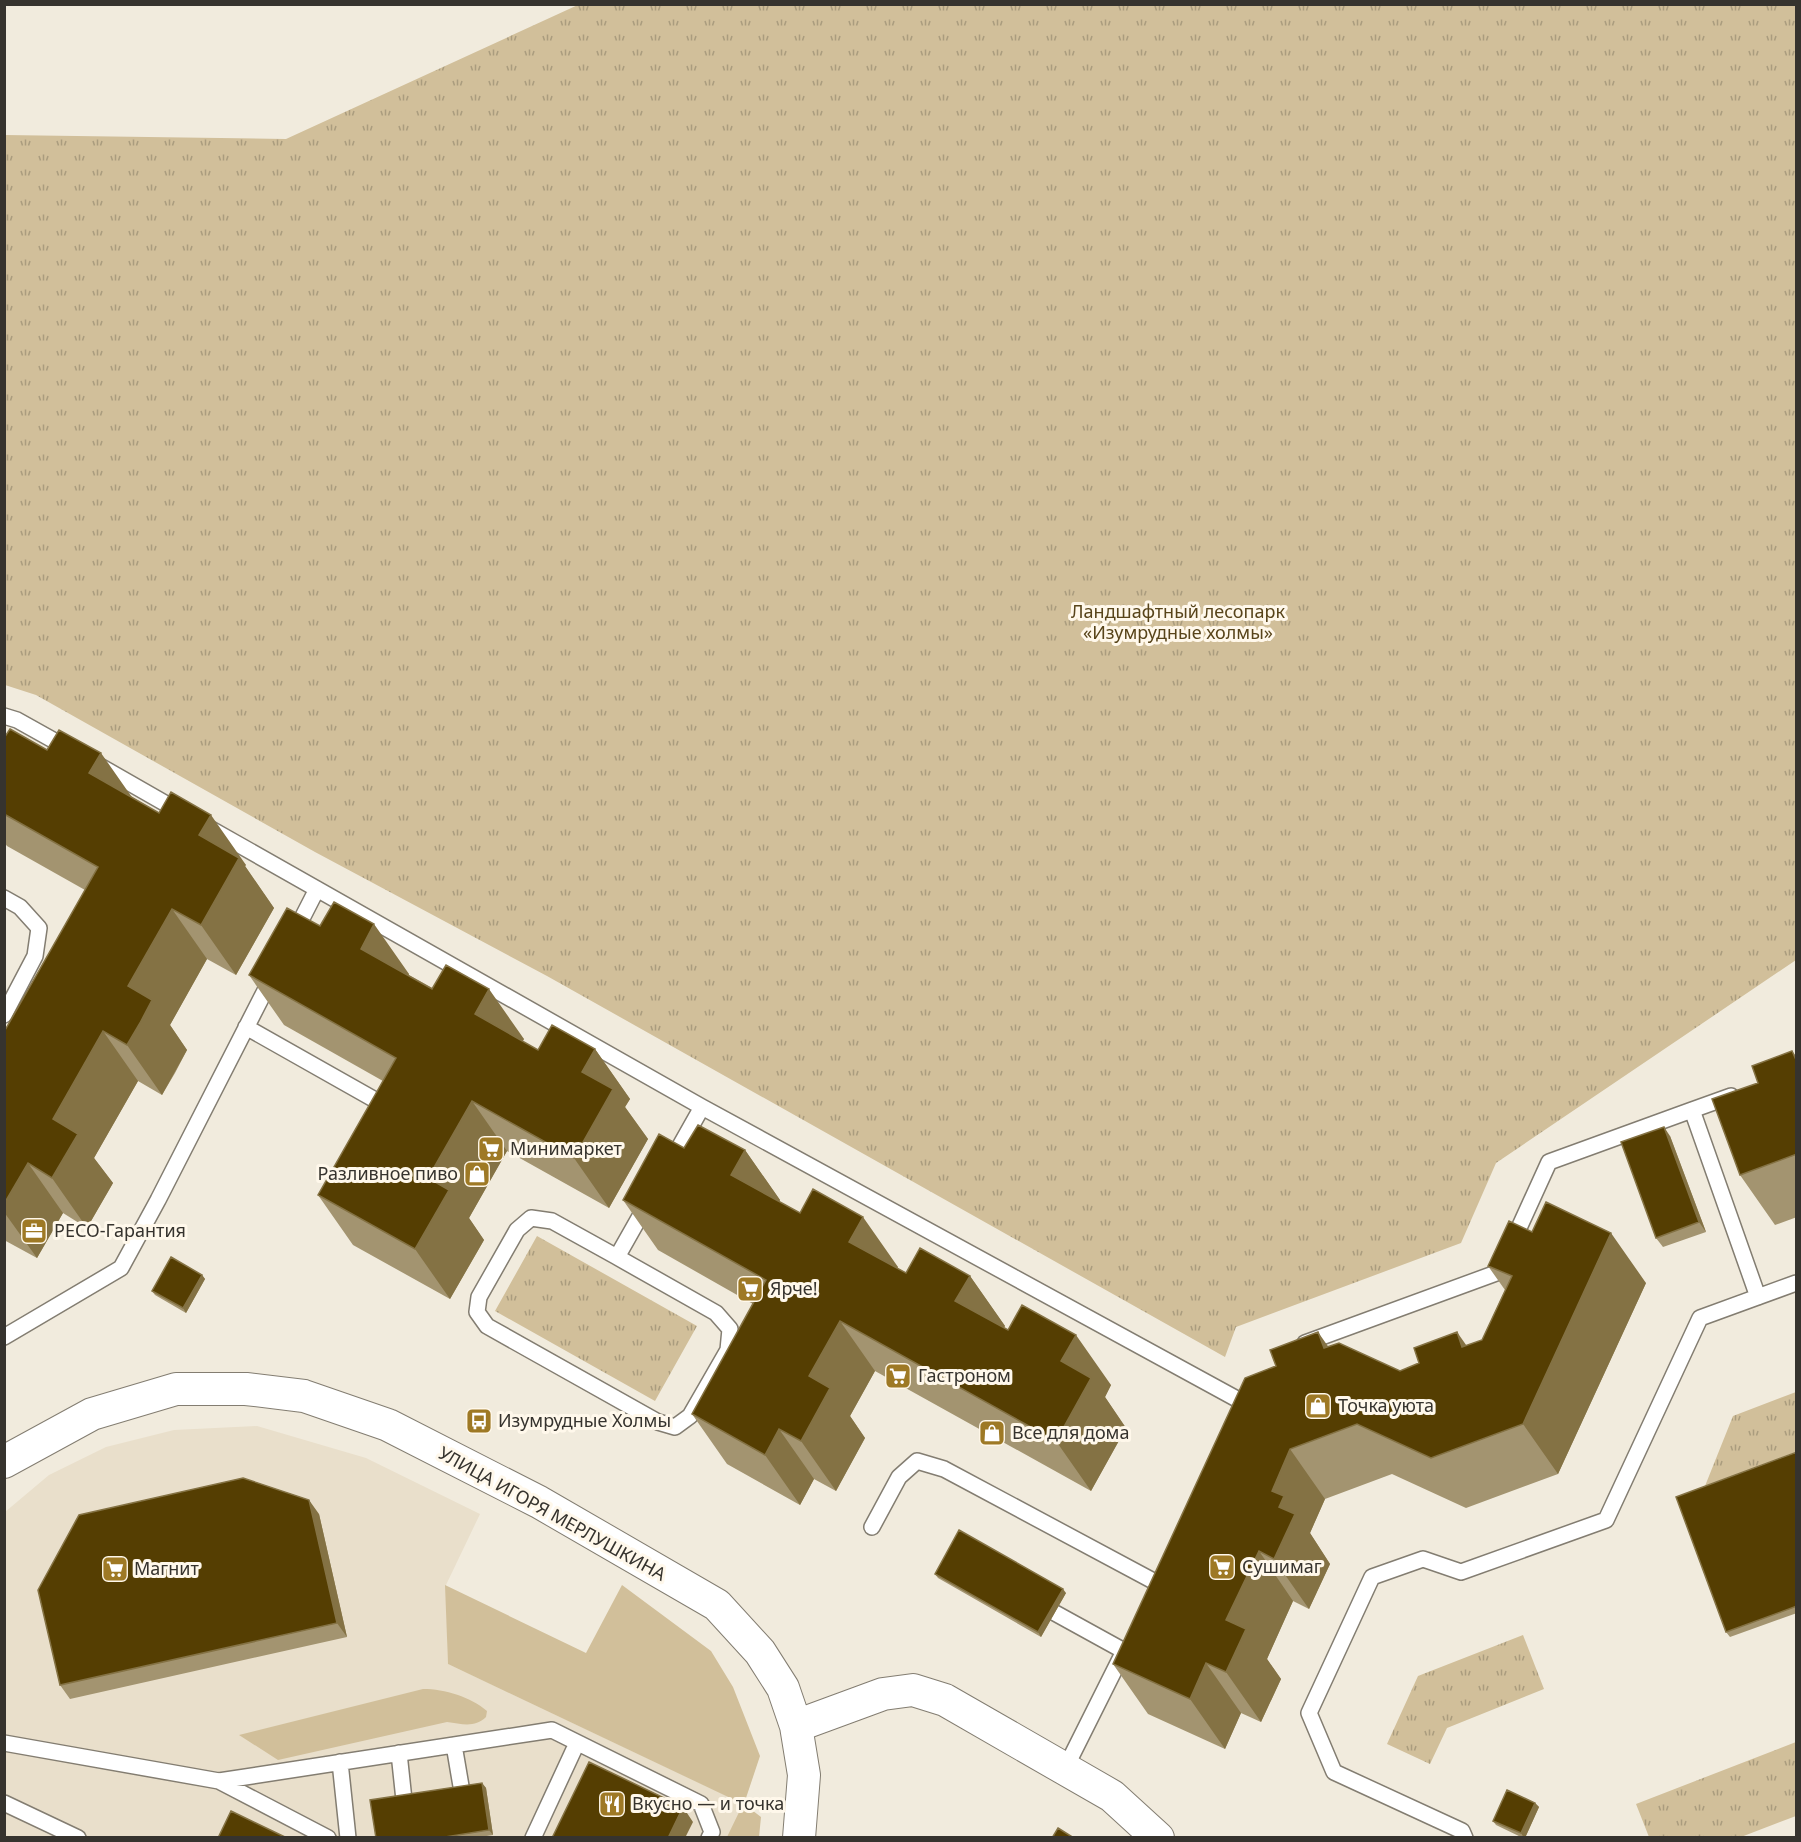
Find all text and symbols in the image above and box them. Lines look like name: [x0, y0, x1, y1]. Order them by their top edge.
park label: Ландшафтный лесопарк «Изумрудные холмы»: [1071, 599, 1285, 644]
supermarket icon: Минимаркет: [476, 1134, 506, 1164]
place label: Минимаркет: [510, 1136, 622, 1160]
shop icon: Разливное пиво: [462, 1159, 492, 1189]
place label: Разливное пиво: [318, 1161, 458, 1185]
office icon: РЕСО-Гарантия: [19, 1216, 49, 1246]
place label: РЕСО-Гарантия: [54, 1218, 186, 1242]
supermarket icon: Ярче!: [735, 1274, 765, 1304]
place label: Ярче!: [770, 1276, 818, 1300]
supermarket icon: Гастроном: [883, 1361, 913, 1391]
place label: Гастроном: [918, 1363, 1011, 1387]
shop icon: Точка уюта: [1303, 1391, 1333, 1421]
place label: Точка уюта: [1338, 1393, 1434, 1417]
bus stop icon: Изумрудные Холмы: [464, 1406, 494, 1436]
place label: Изумрудные Холмы: [498, 1408, 671, 1432]
shop icon: Все для дома: [977, 1418, 1007, 1448]
place label: Все для дома: [1012, 1420, 1129, 1444]
street label: УЛИЦА ИГОРЯ МЕРЛУШКИНА: [435, 1440, 671, 1586]
supermarket icon: Сушимаг: [1207, 1552, 1237, 1582]
supermarket icon: Магнит: [100, 1554, 130, 1584]
place label: Сушимаг: [1242, 1554, 1322, 1578]
place label: Магнит: [134, 1556, 199, 1580]
restaurant icon: Вкусно — и точка: [597, 1789, 627, 1819]
place label: Вкусно — и точка: [632, 1791, 784, 1815]

